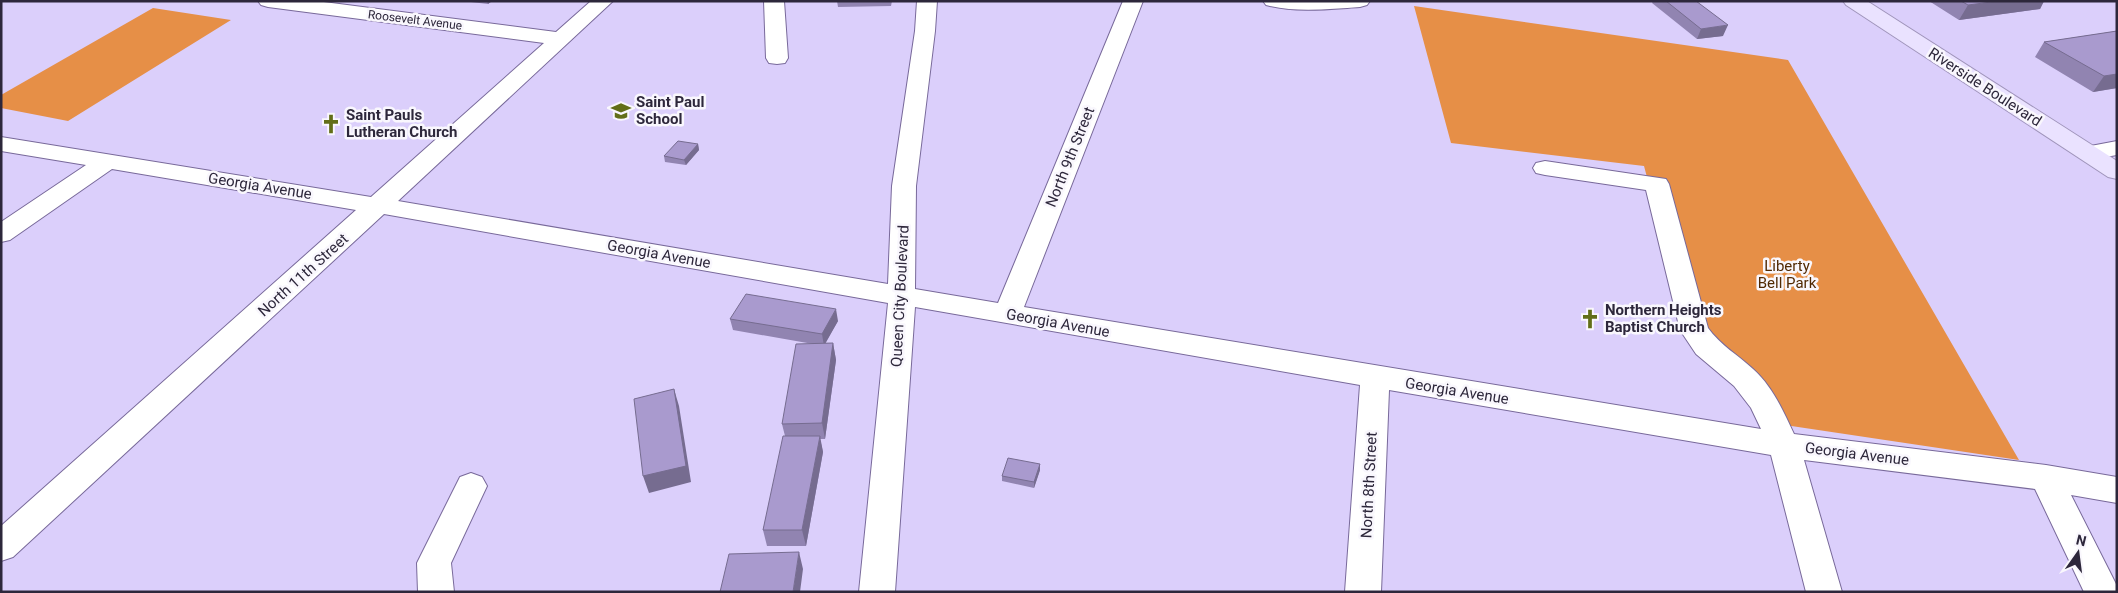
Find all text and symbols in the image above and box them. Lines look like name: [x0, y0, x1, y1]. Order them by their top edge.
street label: Roosevelt Avenue: [367, 7, 463, 33]
street label: Riverside Boulevard: [1925, 44, 2045, 130]
place label: Saint Paul School: [636, 93, 704, 128]
school or university icon: Saint Paul School: [610, 100, 632, 122]
street label: North 9th Street: [1042, 104, 1098, 210]
place label: Saint Pauls Lutheran Church: [346, 106, 458, 141]
church icon: Saint Pauls Lutheran Church: [320, 113, 342, 135]
street label: Georgia Avenue: [207, 169, 313, 203]
street label: Queen City Boulevard: [887, 225, 913, 367]
street label: North 11th Street: [254, 230, 352, 320]
street label: Georgia Avenue: [606, 236, 712, 272]
park label: Liberty Bell Park: [1758, 257, 1817, 292]
place label: Northern Heights Baptist Church: [1605, 301, 1722, 336]
street label: Georgia Avenue: [1005, 305, 1111, 341]
church icon: Northern Heights Baptist Church: [1579, 308, 1601, 330]
street label: Georgia Avenue: [1404, 374, 1510, 408]
street label: North 8th Street: [1357, 431, 1381, 539]
street label: Georgia Avenue: [1804, 439, 1910, 469]
north arrow: [2053, 528, 2103, 578]
text: N: [2074, 531, 2088, 549]

